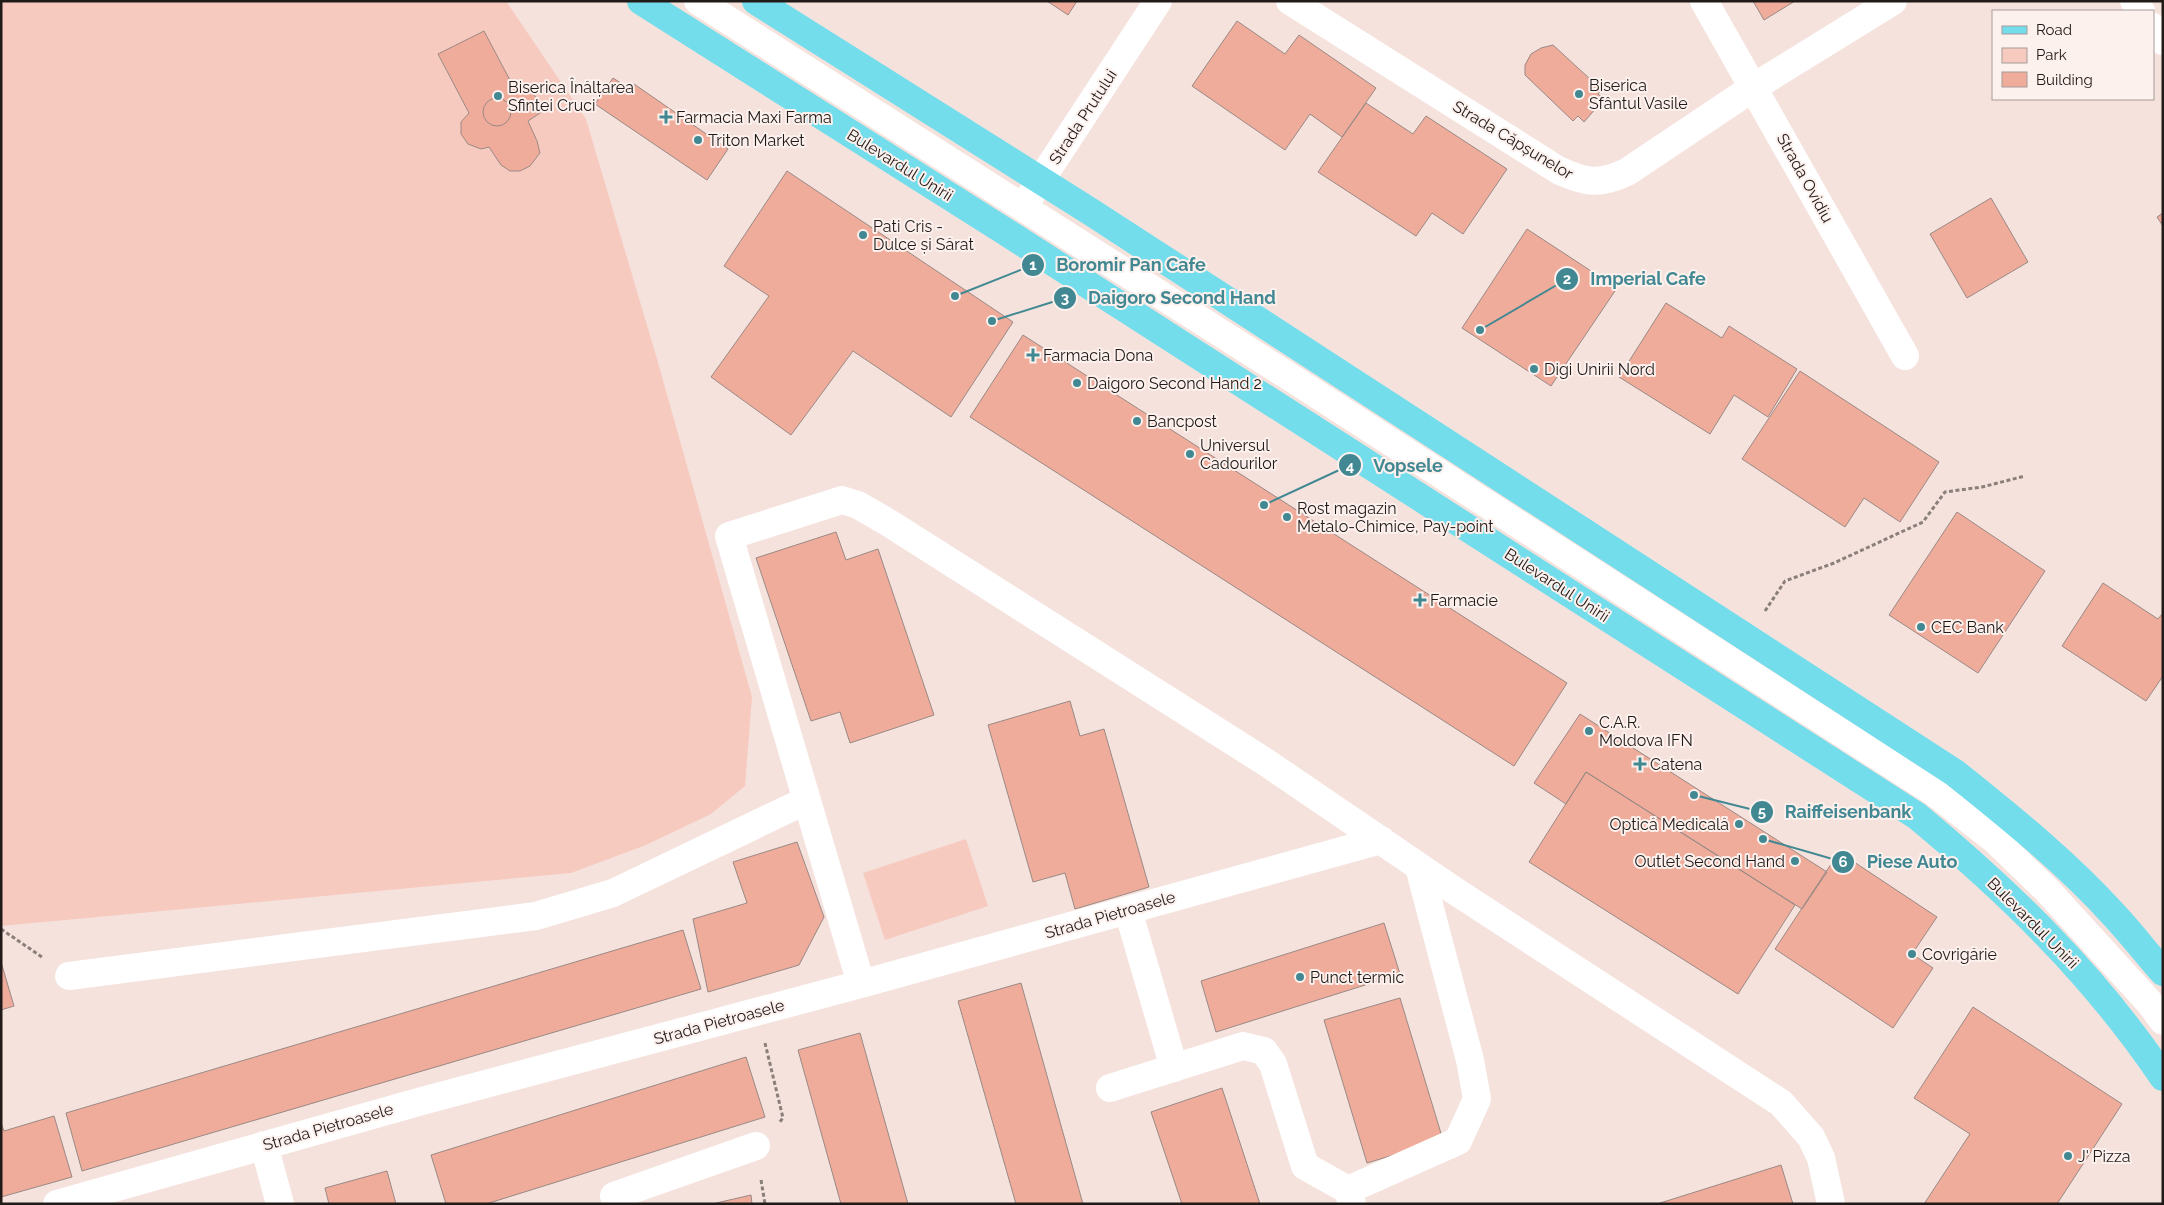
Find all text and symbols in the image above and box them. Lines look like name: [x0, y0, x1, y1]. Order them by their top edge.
legend: [1992, 10, 2154, 100]
text: Road: [2036, 21, 2072, 39]
text: Park: [2036, 46, 2067, 64]
street label: Strada Prutului: [1045, 66, 1121, 168]
text: Building: [2036, 71, 2093, 89]
place label: Biserica Sfântul Vasile: [1589, 76, 1688, 113]
place label: Biserica Înălțarea Sfintei Cruci: [508, 77, 634, 115]
marker: Biserica Sfântul Vasile: [1573, 88, 1585, 100]
marker: Biserica Înălțarea Sfintei Cruci: [492, 90, 504, 102]
street label: Strada Căpșunelor: [1449, 97, 1577, 184]
place label: Farmacia Maxi Farma: [676, 108, 832, 127]
marker: Farmacia Maxi Farma: [660, 111, 672, 123]
street label: Bulevardul Unirii: [844, 125, 956, 205]
street label: Strada Ovidiu: [1773, 130, 1837, 226]
place label: Triton Market: [708, 131, 805, 150]
marker: Triton Market: [692, 134, 704, 146]
place label: Pati Cris - Dulce și Sărat: [873, 217, 974, 254]
marker: Pati Cris - Dulce și Sărat: [857, 229, 869, 241]
callout: Boromir Pan Cafe: [1020, 248, 1216, 281]
text: Boromir Pan Cafe: [1056, 254, 1206, 275]
text: 1: [1029, 256, 1037, 274]
callout: Imperial Cafe: [1555, 263, 1716, 296]
text: Imperial Cafe: [1590, 268, 1706, 289]
text: 2: [1563, 270, 1571, 288]
callout: Daigoro Second Hand: [1053, 282, 1285, 315]
text: Daigoro Second Hand: [1088, 287, 1276, 308]
text: 3: [1061, 289, 1069, 307]
place label: Farmacia Dona: [1043, 346, 1153, 365]
marker: Farmacia Dona: [1027, 349, 1039, 361]
place label: Digi Unirii Nord: [1544, 360, 1655, 379]
marker: Digi Unirii Nord: [1528, 363, 1540, 375]
place label: Daigoro Second Hand 2: [1087, 374, 1262, 393]
marker: Daigoro Second Hand 2: [1071, 377, 1083, 389]
place label: Bancpost: [1147, 412, 1218, 431]
marker: Bancpost: [1131, 415, 1143, 427]
place label: Universul Cadourilor: [1200, 436, 1278, 473]
marker: Universul Cadourilor: [1184, 448, 1196, 460]
callout: Vopsele: [1338, 449, 1452, 482]
text: Vopsele: [1373, 455, 1443, 476]
text: 4: [1346, 457, 1355, 475]
place label: Rost magazin Metalo-Chimice, Pay-point: [1297, 499, 1494, 536]
marker: Rost magazin Metalo-Chimice, Pay-point: [1281, 511, 1293, 523]
street label: Bulevardul Unirii: [1501, 544, 1613, 626]
place label: Farmacie: [1430, 591, 1498, 610]
marker: Farmacie: [1414, 594, 1426, 606]
place label: CEC Bank: [1931, 618, 2004, 637]
marker: CEC Bank: [1915, 621, 1927, 633]
place label: C.A.R. Moldova IFN: [1599, 713, 1693, 750]
marker: C.A.R. Moldova IFN: [1583, 725, 1595, 737]
place label: Catena: [1650, 755, 1702, 774]
marker: Catena: [1634, 758, 1646, 770]
callout: Raiffeisenbank: [1750, 796, 1921, 829]
text: Raiffeisenbank: [1785, 801, 1912, 822]
text: 5: [1758, 803, 1766, 821]
place label: Optică Medicală: [1610, 815, 1729, 834]
marker: Optică Medicală: [1733, 818, 1745, 830]
callout: Piese Auto: [1831, 846, 1967, 879]
text: Piese Auto: [1867, 851, 1957, 872]
place label: Outlet Second Hand: [1635, 852, 1785, 871]
text: 6: [1838, 853, 1848, 871]
marker: Outlet Second Hand: [1789, 855, 1801, 867]
street label: Bulevardul Unirii: [1984, 874, 2082, 972]
street label: Strada Pietroasele: [1043, 887, 1177, 943]
place label: Covrigărie: [1922, 945, 1997, 964]
marker: Covrigărie: [1906, 948, 1918, 960]
place label: Punct termic: [1310, 968, 1404, 987]
marker: Punct termic: [1294, 971, 1306, 983]
street label: Strada Pietroasele: [652, 995, 786, 1049]
street label: Strada Pietroasele: [261, 1099, 395, 1155]
place label: J' Pizza: [2078, 1147, 2131, 1166]
marker: J' Pizza: [2062, 1150, 2074, 1162]

